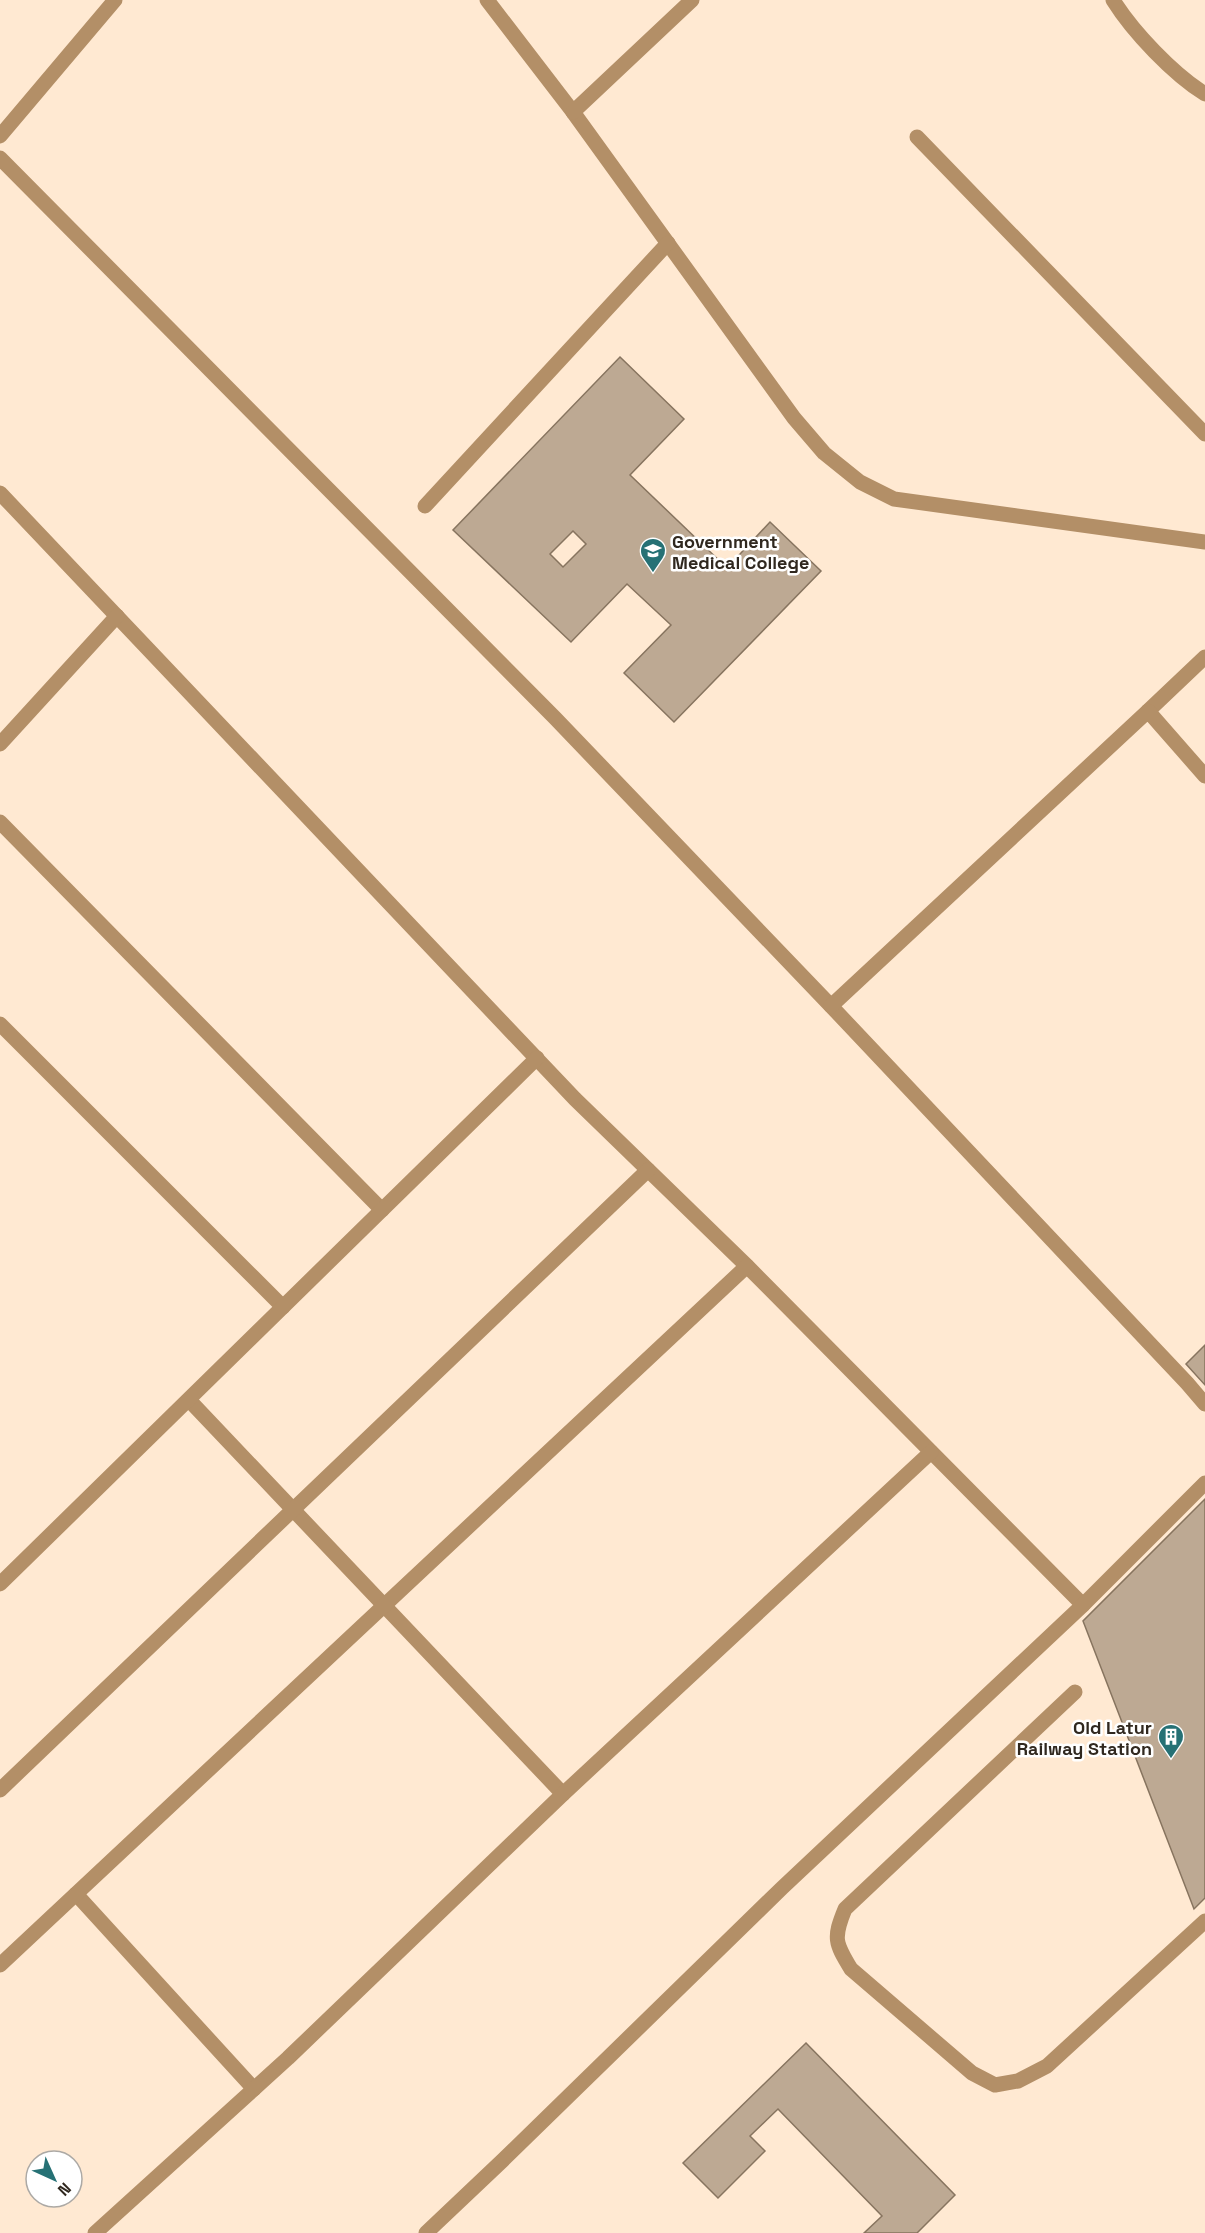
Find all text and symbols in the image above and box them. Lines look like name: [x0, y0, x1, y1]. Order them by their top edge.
place label: Government Medical College: [672, 530, 809, 574]
school or university icon: Government Medical College: [638, 536, 668, 574]
place label: Old Latur Railway Station: [1017, 1716, 1152, 1760]
building icon: Old Latur Railway Station: [1156, 1722, 1186, 1760]
north arrow: [24, 2149, 84, 2209]
text: N: [53, 2178, 75, 2200]

